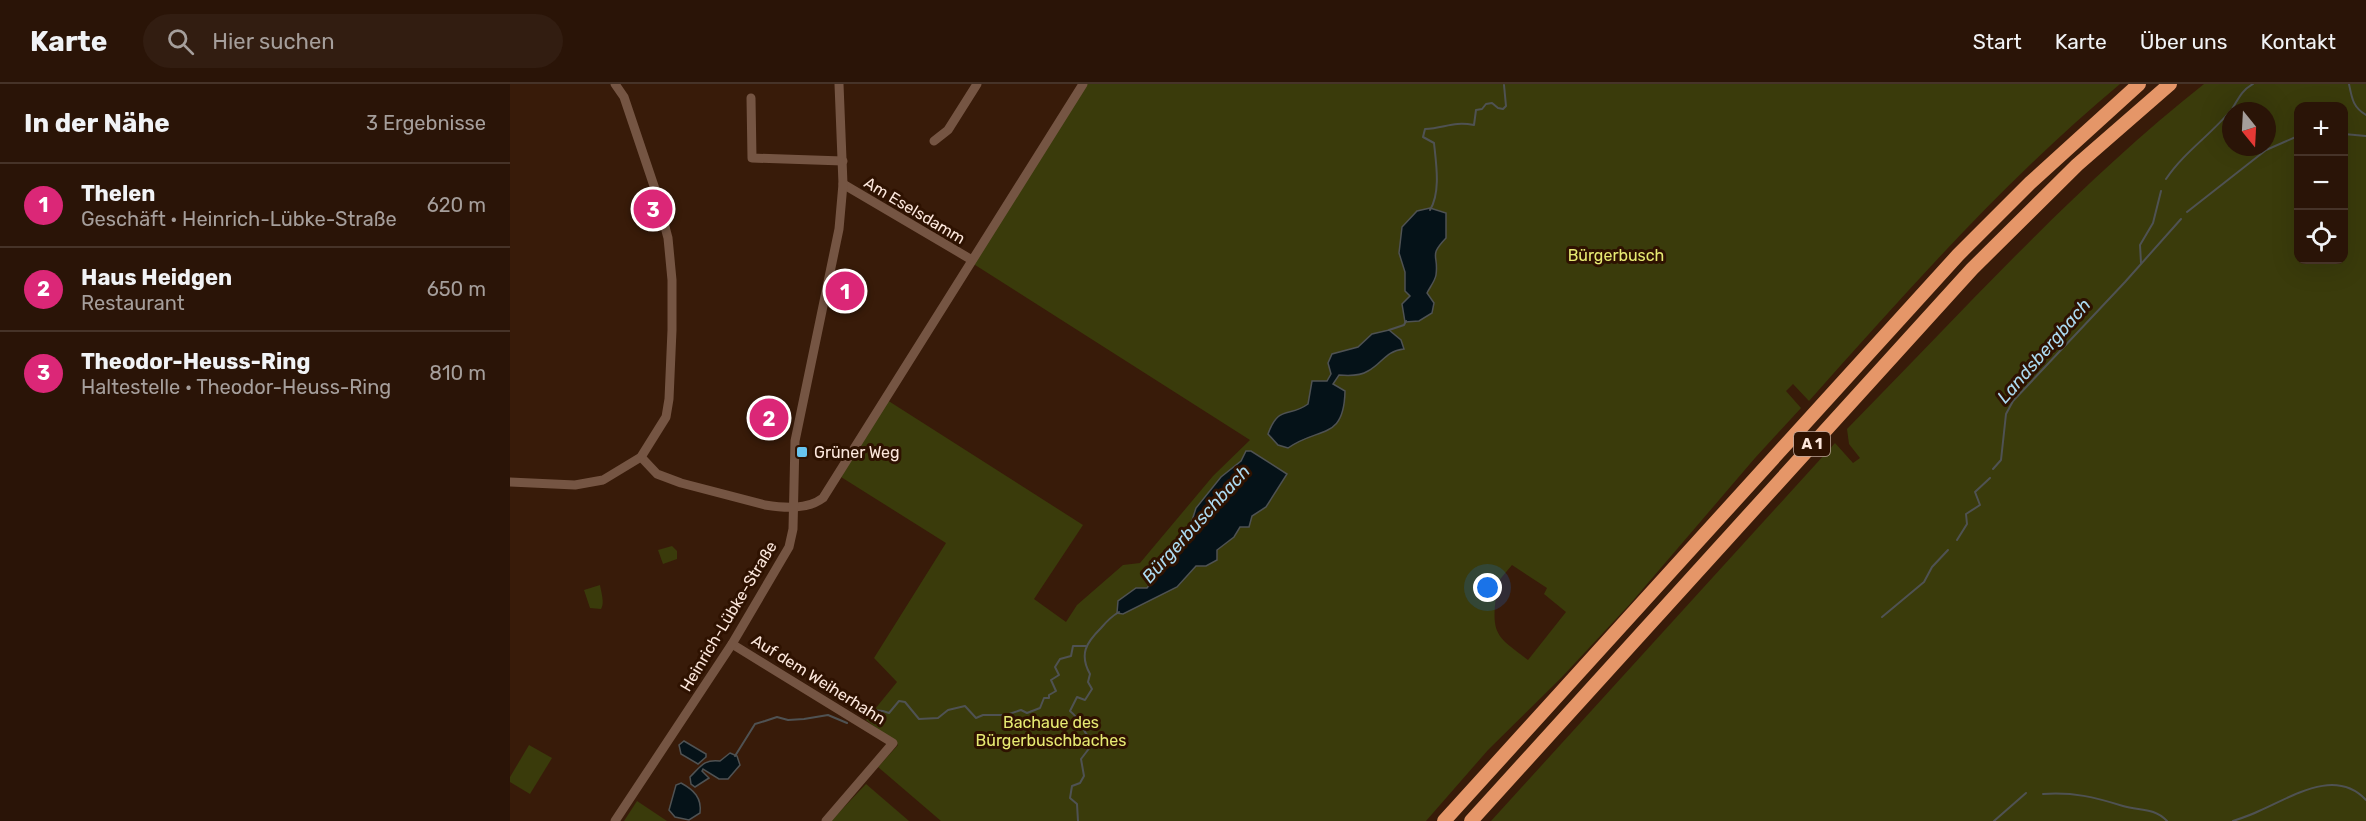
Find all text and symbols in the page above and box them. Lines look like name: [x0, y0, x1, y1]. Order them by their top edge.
search box: [143, 14, 563, 68]
text: Karte: [30, 25, 107, 58]
icon: search: [164, 25, 197, 58]
text: Hier suchen: [212, 28, 335, 55]
text: Start: [1973, 29, 2022, 54]
text: Karte: [2055, 29, 2107, 54]
text: Über uns: [2140, 29, 2228, 54]
text: Kontakt: [2261, 29, 2336, 54]
north arrow: [2222, 102, 2276, 156]
map controls: [2294, 102, 2348, 264]
button: +: [2294, 102, 2348, 156]
text: In der Nähe: [24, 108, 170, 139]
text: 3 Ergebnisse: [366, 111, 486, 135]
button: −: [2294, 156, 2348, 210]
street label: Am Eselsdamm: [861, 173, 969, 248]
text: Thelen: [81, 180, 155, 207]
pin: 3: [634, 186, 672, 232]
text: 1: [39, 193, 48, 217]
text: 620 m: [427, 193, 486, 217]
text: Geschäft · Heinrich-Lübke-Straße: [81, 207, 397, 231]
button: locate: [2294, 210, 2348, 264]
park label: Bürgerbusch: [1568, 246, 1664, 265]
text: Haus Heidgen: [81, 264, 232, 291]
pin: 1: [826, 268, 864, 314]
text: 2: [37, 277, 50, 301]
text: 650 m: [427, 277, 486, 301]
text: Restaurant: [81, 291, 185, 315]
water label: Landsbergbach: [1993, 294, 2096, 408]
text: Theodor-Heuss-Ring: [81, 348, 310, 375]
text: 3: [37, 361, 50, 385]
text: 810 m: [429, 361, 486, 385]
text: Haltestelle · Theodor-Heuss-Ring: [81, 375, 391, 399]
pin: 2: [750, 396, 788, 440]
road number: A 1: [1794, 432, 1830, 456]
place label: Grüner Weg: [814, 443, 900, 462]
marker: Grüner Weg: [795, 445, 809, 459]
water label: Bürgerbuschbach: [1137, 461, 1255, 587]
street label: Heinrich-Lübke-Straße: [676, 538, 781, 695]
your location: [1473, 573, 1502, 602]
street label: Auf dem Weiherhahn: [748, 630, 889, 728]
park label: Bachaue des Bürgerbuschbaches: [976, 713, 1126, 750]

